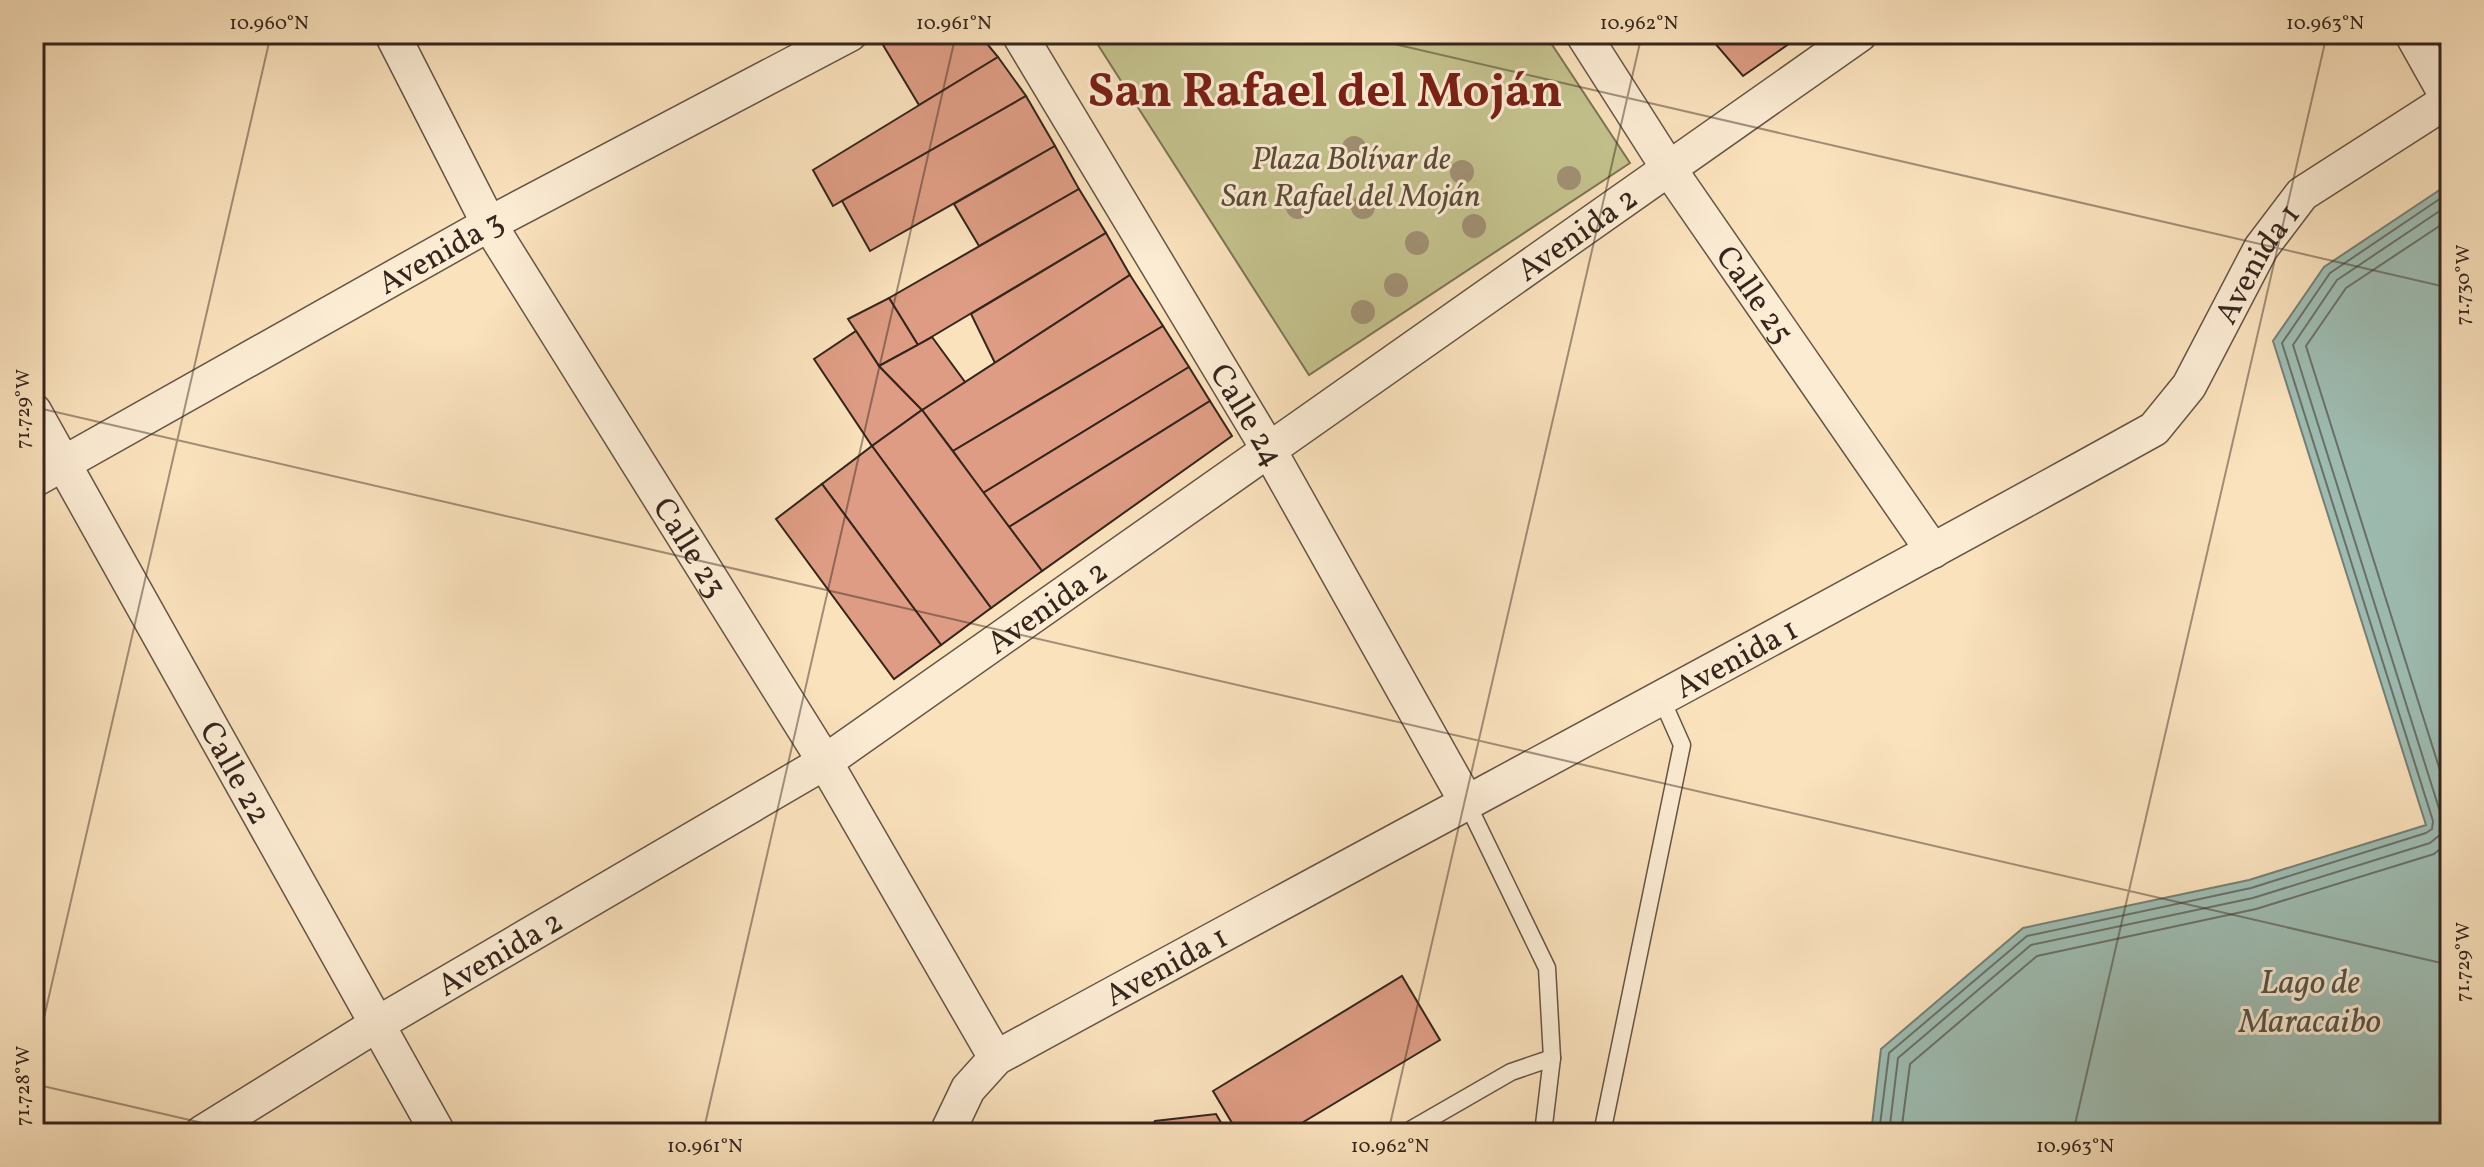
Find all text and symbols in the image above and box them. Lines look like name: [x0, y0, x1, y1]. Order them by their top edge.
text: 10.960°N: [229, 10, 309, 38]
text: 10.961°N: [916, 10, 992, 38]
text: 10.962°N: [1600, 10, 1678, 38]
text: 10.963°N: [2286, 10, 2364, 38]
district label: San Rafael del Moján: [1087, 60, 1563, 127]
park label: Plaza Bolívar de San Rafael del Moján: [1221, 139, 1481, 220]
street label: Avenida 2: [1509, 178, 1648, 294]
street label: Avenida 1: [2206, 195, 2312, 333]
street label: Avenida 3: [371, 201, 512, 307]
street label: Calle 25: [1703, 238, 1802, 354]
text: 71.730°W: [2450, 245, 2478, 325]
street label: Calle 24: [1197, 356, 1293, 475]
text: 71.729°W: [10, 369, 38, 449]
street label: Calle 23: [640, 490, 736, 607]
street label: Avenida 2: [979, 551, 1118, 667]
street label: Avenida 1: [1668, 609, 1807, 711]
street label: Calle 22: [187, 714, 280, 833]
street label: Avenida 2: [430, 901, 572, 1009]
street label: Avenida 1: [1098, 917, 1237, 1019]
text: 71.729°W: [2450, 922, 2478, 1002]
water label: Lago de Maracaibo: [2238, 961, 2381, 1047]
text: 71.728°W: [10, 1046, 38, 1126]
text: 10.961°N: [667, 1133, 743, 1161]
text: 10.962°N: [1351, 1133, 1429, 1161]
text: 10.963°N: [2036, 1133, 2114, 1161]

